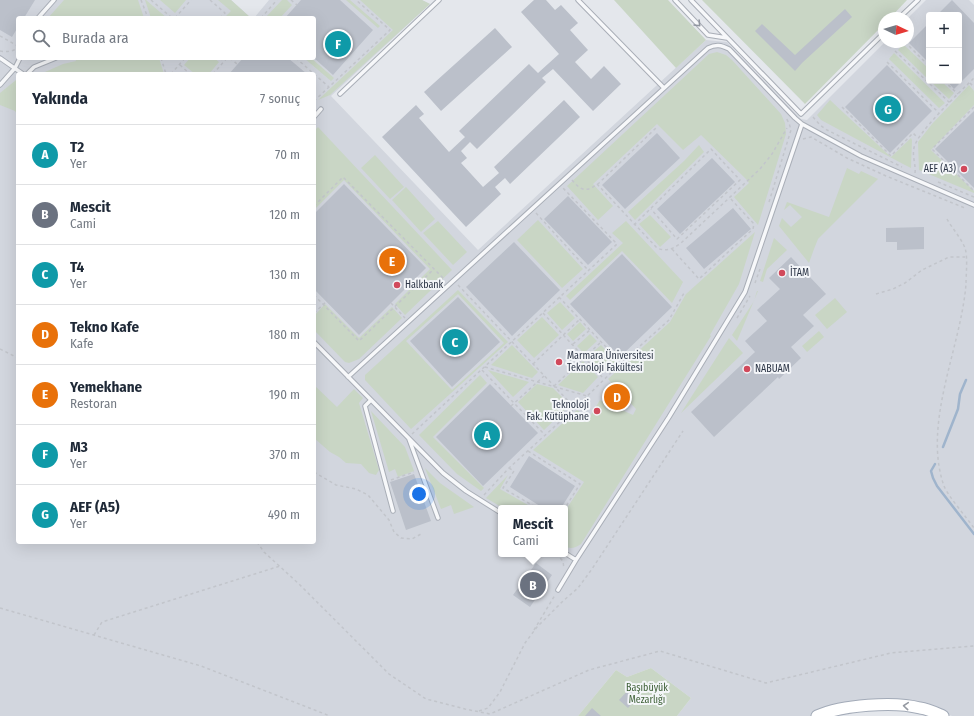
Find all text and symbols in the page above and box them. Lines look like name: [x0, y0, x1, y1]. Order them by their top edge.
north arrow: [878, 12, 914, 48]
map controls: [926, 12, 962, 84]
button: +: [926, 12, 962, 48]
search box: [16, 16, 316, 60]
one-way arrow: [693, 19, 701, 27]
icon: search: [30, 27, 52, 49]
text: Burada ara: [62, 29, 129, 47]
pin: F: [325, 29, 351, 59]
button: −: [926, 48, 962, 84]
text: Yakında: [32, 88, 88, 109]
text: 7 sonuç: [260, 91, 300, 106]
pin: G: [875, 94, 901, 124]
text: T2: [70, 138, 84, 156]
text: A: [41, 147, 49, 162]
text: 70 m: [275, 147, 300, 162]
text: Yer: [70, 156, 87, 171]
place label: AEF (A3): [924, 162, 956, 175]
marker: AEF (A3): [959, 164, 969, 174]
text: Mescit: [70, 198, 111, 216]
text: B: [41, 207, 49, 222]
text: 120 m: [269, 207, 300, 222]
text: Cami: [70, 216, 96, 231]
pin: E: [379, 246, 405, 276]
text: T4: [70, 258, 84, 276]
place label: İTAM: [790, 265, 809, 279]
text: C: [42, 267, 48, 282]
text: 130 m: [269, 267, 300, 282]
marker: İTAM: [777, 268, 787, 278]
text: Yer: [70, 276, 87, 291]
place label: Halkbank: [405, 279, 444, 291]
marker: Halkbank: [392, 280, 402, 290]
text: Tekno Kafe: [70, 318, 139, 336]
text: D: [41, 327, 49, 342]
text: 180 m: [269, 327, 300, 342]
pin: C: [442, 327, 468, 357]
text: Kafe: [70, 336, 93, 351]
place label: Marmara Üniversitesi Teknoloji Fakültesi: [567, 349, 654, 374]
marker: Marmara Üniversitesi Teknoloji Fakültesi: [554, 357, 564, 367]
place label: NABUAM: [755, 363, 790, 375]
marker: NABUAM: [742, 364, 752, 374]
text: Yemekhane: [70, 378, 142, 396]
pin: D: [604, 382, 630, 412]
text: E: [42, 387, 48, 402]
text: 190 m: [269, 387, 300, 402]
text: Restoran: [70, 396, 117, 411]
place label: Teknoloji Fak. Kütüphane: [527, 398, 589, 423]
marker: Teknoloji Fak. Kütüphane: [592, 406, 602, 416]
pin: A: [474, 420, 500, 450]
text: M3: [70, 438, 88, 456]
text: F: [42, 447, 48, 462]
text: 370 m: [269, 447, 300, 462]
text: Yer: [70, 456, 87, 471]
your location: [409, 484, 429, 504]
text: AEF (A5): [70, 498, 120, 516]
popup: [498, 505, 568, 557]
text: G: [41, 507, 49, 522]
text: 490 m: [268, 507, 300, 522]
text: Mescit: [513, 515, 553, 533]
text: Yer: [70, 516, 87, 531]
text: Cami: [513, 533, 539, 548]
pin: B: [520, 570, 546, 600]
park label: Başıbüyük Mezarlığı: [626, 682, 668, 706]
one-way arrow: [903, 702, 909, 711]

